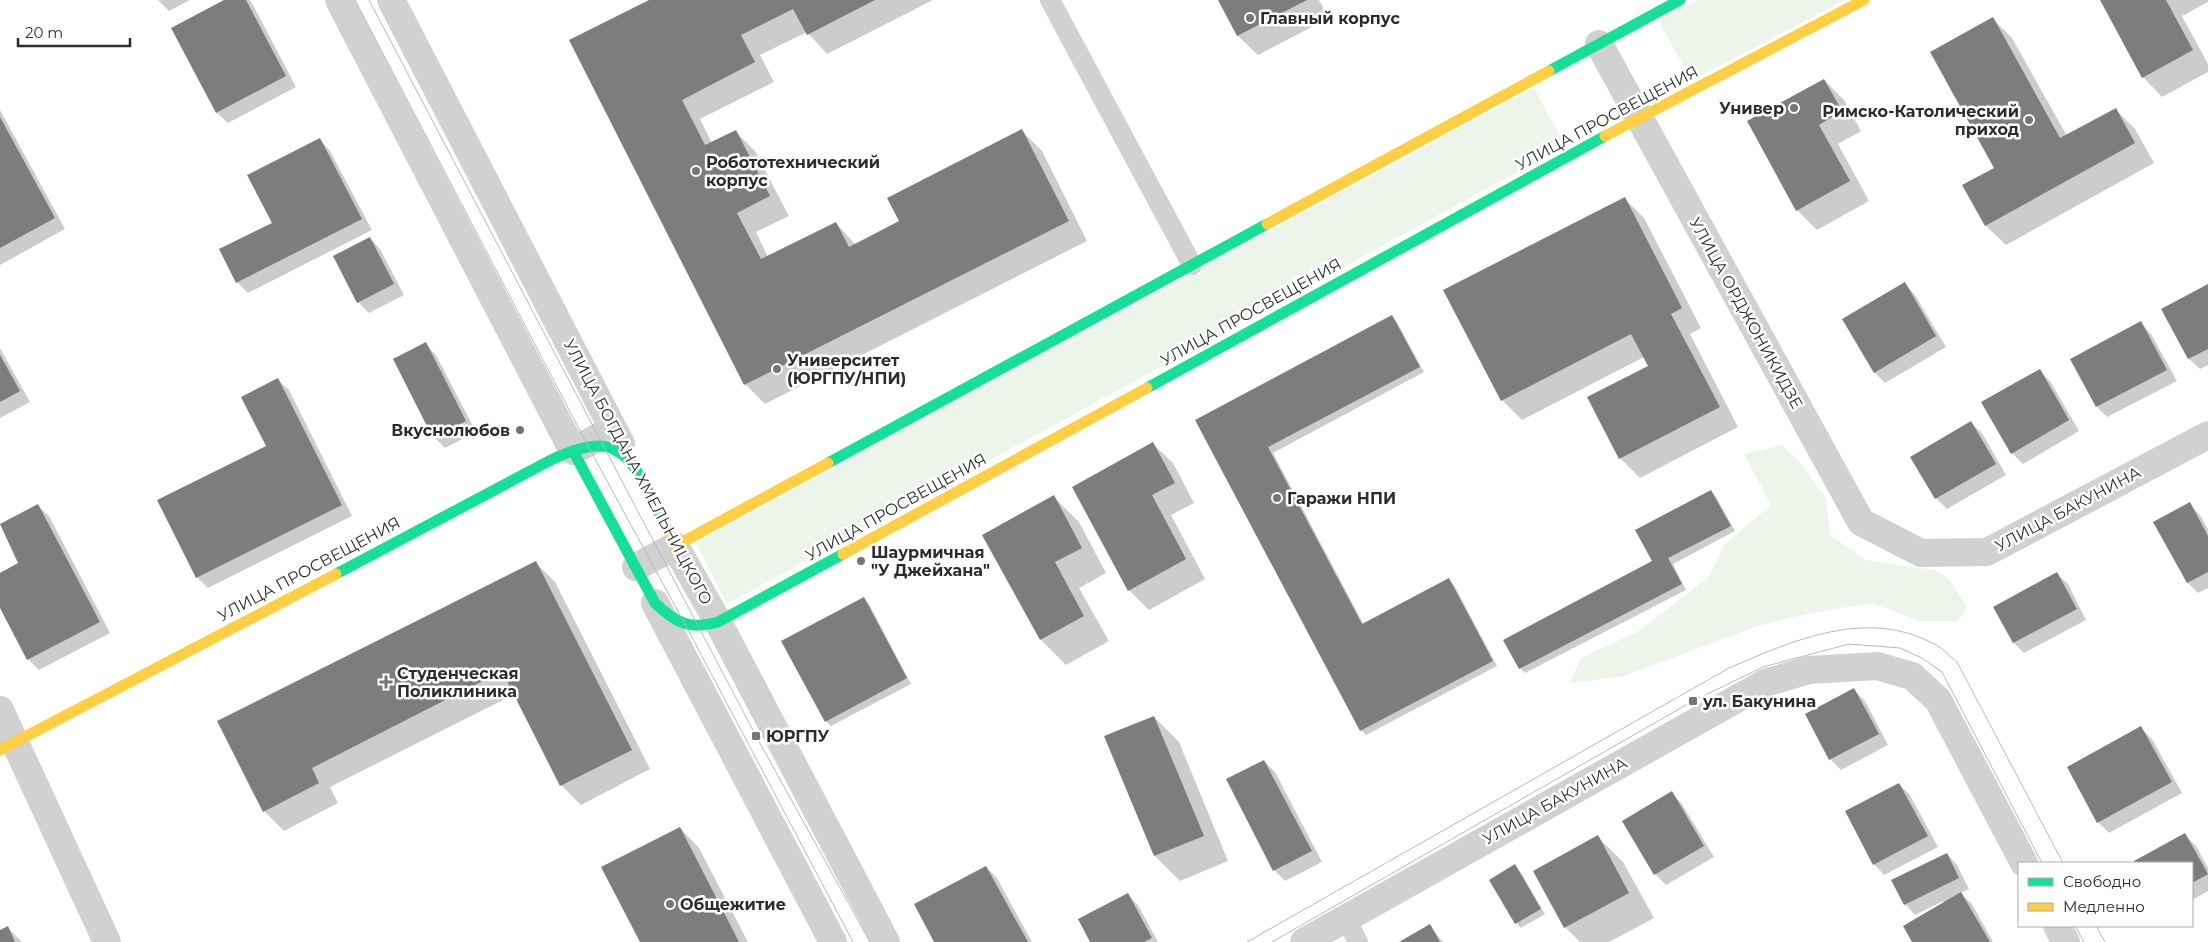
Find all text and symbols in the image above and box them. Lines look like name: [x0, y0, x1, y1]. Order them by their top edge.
place label: Главный корпус: [1260, 9, 1400, 28]
marker: Главный корпус: [1244, 12, 1256, 24]
scale bar: [18, 15, 130, 47]
text: 20 m: [25, 23, 63, 42]
street label: УЛИЦА ПРОСВЕЩЕНИЯ: [1513, 62, 1701, 174]
place label: Универ: [1719, 99, 1784, 118]
marker: Универ: [1788, 102, 1800, 114]
place label: Римско-Католический приход: [1822, 102, 2019, 139]
marker: Римско-Католический приход: [2023, 114, 2035, 126]
place label: Робототехнический корпус: [706, 153, 880, 190]
marker: Робототехнический корпус: [690, 165, 702, 177]
street label: УЛИЦА ОРДЖОНИКИДЗЕ: [1685, 214, 1807, 412]
street label: УЛИЦА ПРОСВЕЩЕНИЯ: [1157, 254, 1345, 370]
street label: УЛИЦА БОГДАНА ХМЕЛЬНИЦКОГО: [560, 336, 716, 608]
place label: Университет (ЮРГПУ/НПИ): [787, 351, 906, 388]
marker: Университет (ЮРГПУ/НПИ): [771, 363, 783, 375]
place label: Вкуснолюбов: [391, 421, 510, 440]
marker: Вкуснолюбов: [514, 424, 526, 436]
street label: УЛИЦА ПРОСВЕЩЕНИЯ: [802, 449, 990, 565]
street label: УЛИЦА БАКУНИНА: [1992, 463, 2144, 555]
place label: Гаражи НПИ: [1287, 489, 1396, 508]
marker: Гаражи НПИ: [1271, 492, 1283, 504]
street label: УЛИЦА ПРОСВЕЩЕНИЯ: [215, 513, 403, 625]
place label: Шаурмичная "У Джейхана": [871, 543, 990, 580]
marker: Шаурмичная "У Джейхана": [855, 555, 867, 567]
place label: Студенческая Поликлиника: [397, 664, 519, 701]
marker: Студенческая Поликлиника: [379, 675, 393, 689]
place label: ул. Бакунина: [1702, 692, 1816, 711]
marker: ул. Бакунина: [1687, 695, 1699, 707]
place label: ЮРГПУ: [766, 727, 829, 746]
marker: ЮРГПУ: [750, 730, 762, 742]
street label: УЛИЦА БАКУНИНА: [1480, 753, 1631, 849]
legend: [2018, 862, 2193, 927]
text: Свободно: [2063, 872, 2141, 891]
place label: Общежитие: [680, 895, 786, 914]
text: Медленно: [2063, 897, 2145, 916]
marker: Общежитие: [664, 898, 676, 910]

